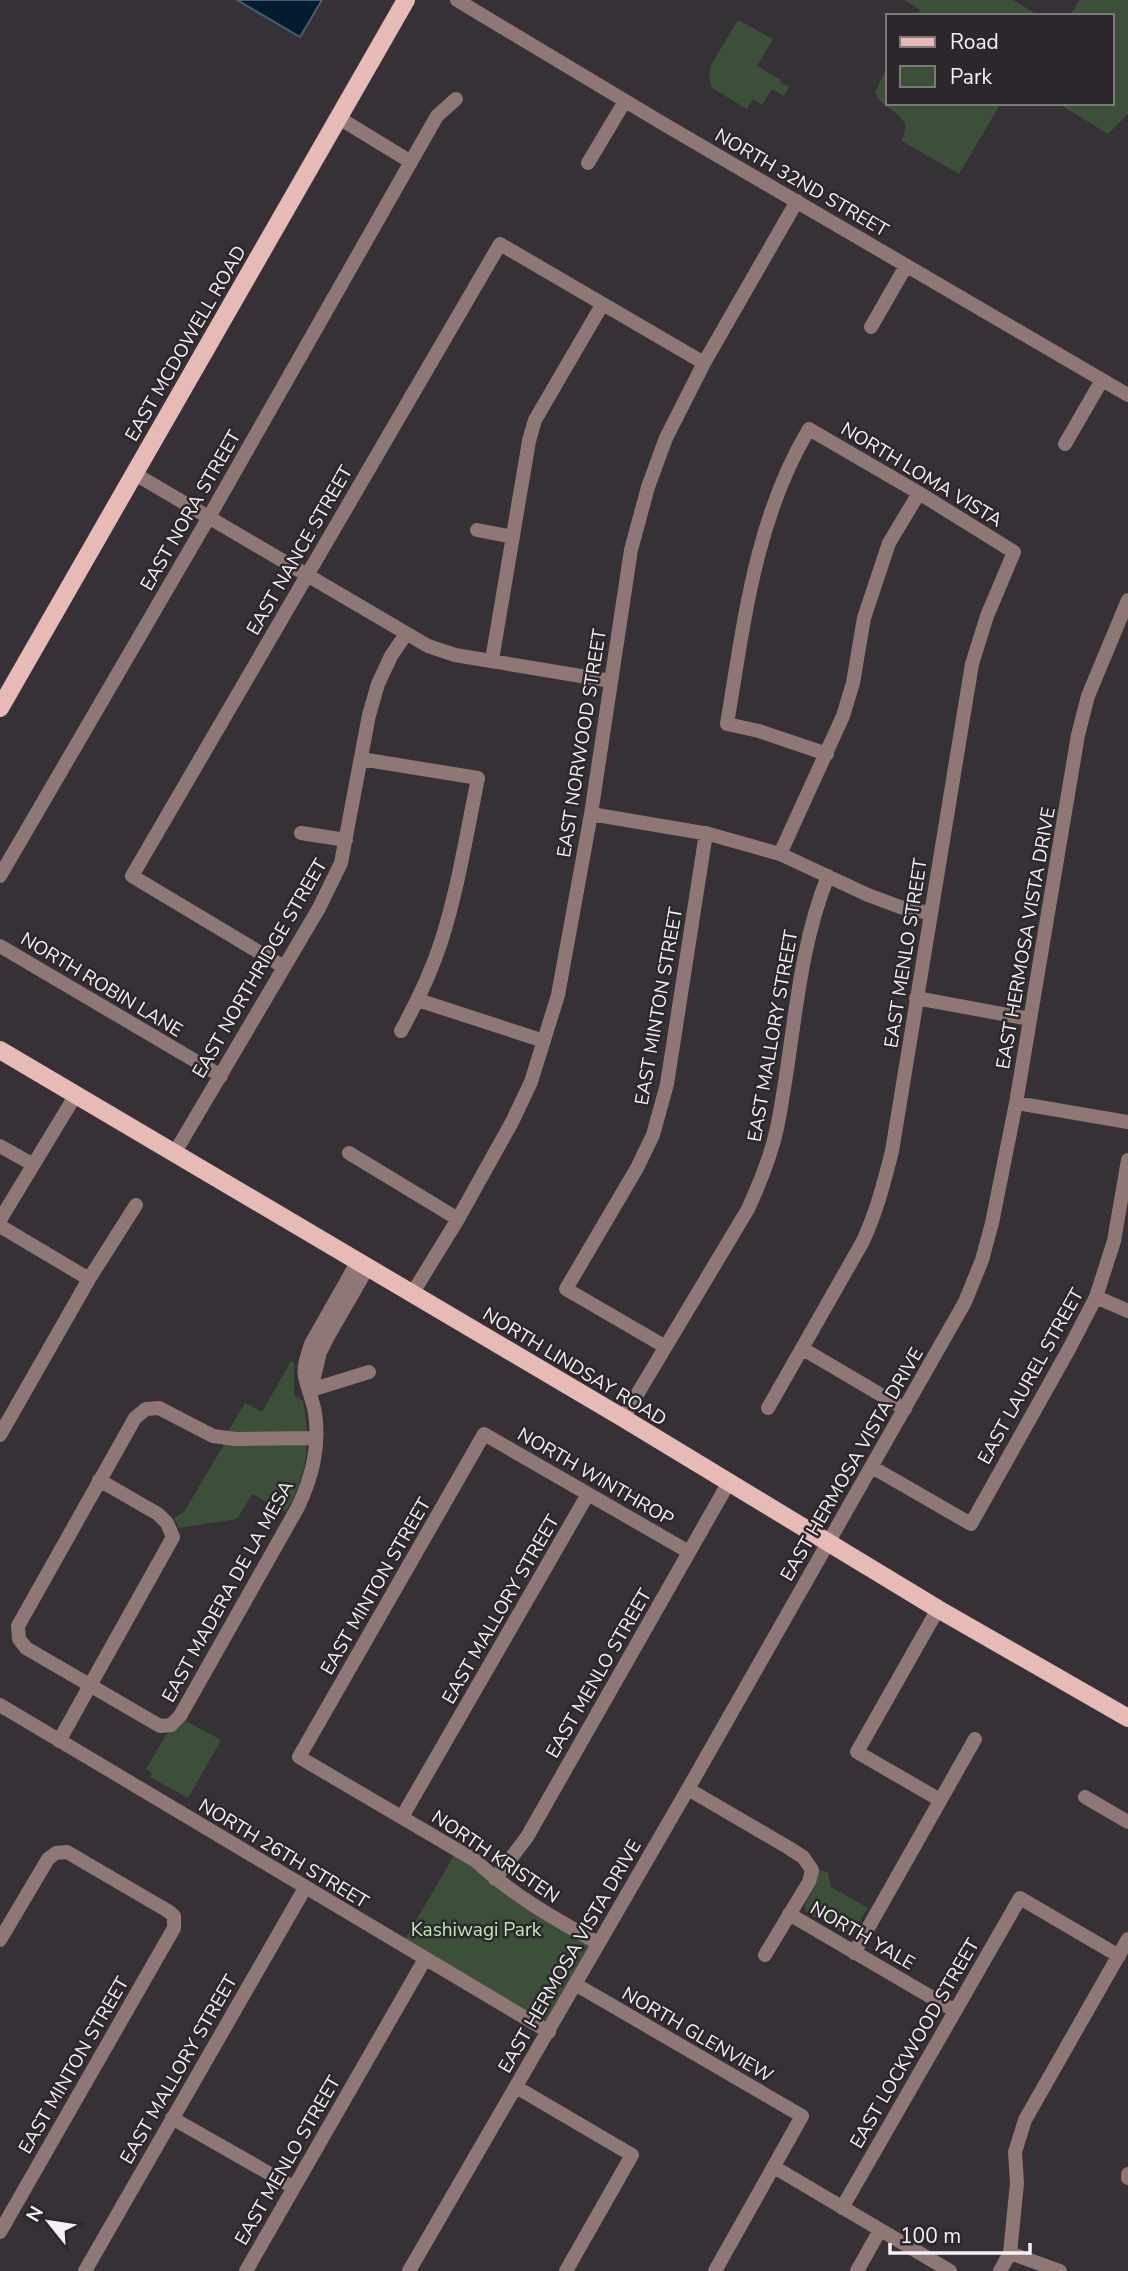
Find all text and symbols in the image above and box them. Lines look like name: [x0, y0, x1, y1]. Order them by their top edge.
legend: [886, 14, 1114, 105]
text: Road: [950, 28, 999, 56]
text: Park: [950, 63, 992, 91]
street label: NORTH 32ND STREET: [710, 122, 894, 244]
street label: EAST MCDOWELL ROAD: [119, 241, 253, 446]
street label: NORTH LOMA VISTA: [836, 416, 1007, 533]
street label: EAST NORA STREET: [134, 425, 248, 595]
street label: EAST NANCE STREET: [241, 460, 359, 640]
street label: EAST NORWOOD STREET: [551, 626, 613, 859]
street label: EAST HERMOSA VISTA DRIVE: [990, 805, 1062, 1071]
street label: EAST NORTHRIDGE STREET: [186, 854, 334, 1083]
street label: EAST MENLO STREET: [878, 856, 934, 1050]
street label: EAST MINTON STREET: [629, 905, 689, 1107]
street label: NORTH ROBIN LANE: [16, 926, 187, 1044]
street label: EAST MALLORY STREET: [742, 928, 805, 1144]
street label: EAST LAUREL STREET: [972, 1283, 1090, 1469]
street label: NORTH LINDSAY ROAD: [478, 1302, 671, 1432]
street label: EAST HERMOSA VISTA DRIVE: [774, 1343, 930, 1586]
street label: NORTH WINTHROP: [512, 1421, 679, 1532]
street label: EAST MADERA DE LA MESA: [156, 1476, 300, 1707]
street label: EAST MINTON STREET: [314, 1493, 438, 1680]
street label: EAST MALLORY STREET: [436, 1510, 566, 1709]
street label: EAST MENLO STREET: [540, 1584, 658, 1763]
street label: NORTH 26TH STREET: [194, 1793, 374, 1915]
street label: NORTH KRISTEN: [426, 1804, 565, 1909]
street label: EAST HERMOSA VISTA DRIVE: [492, 1835, 648, 2078]
street label: NORTH YALE: [805, 1895, 920, 1976]
park label: Kashiwagi Park: [411, 1917, 542, 1943]
street label: EAST LOCKWOOD STREET: [844, 1933, 986, 2153]
street label: EAST MALLORY STREET: [114, 1970, 244, 2169]
street label: EAST MINTON STREET: [12, 1972, 136, 2159]
street label: NORTH GLENVIEW: [617, 1981, 778, 2089]
street label: EAST MENLO STREET: [229, 2071, 347, 2250]
north arrow: [14, 2187, 84, 2257]
text: N: [20, 2201, 50, 2227]
scale bar: [890, 2212, 1030, 2256]
text: 100 m: [900, 2222, 961, 2250]

